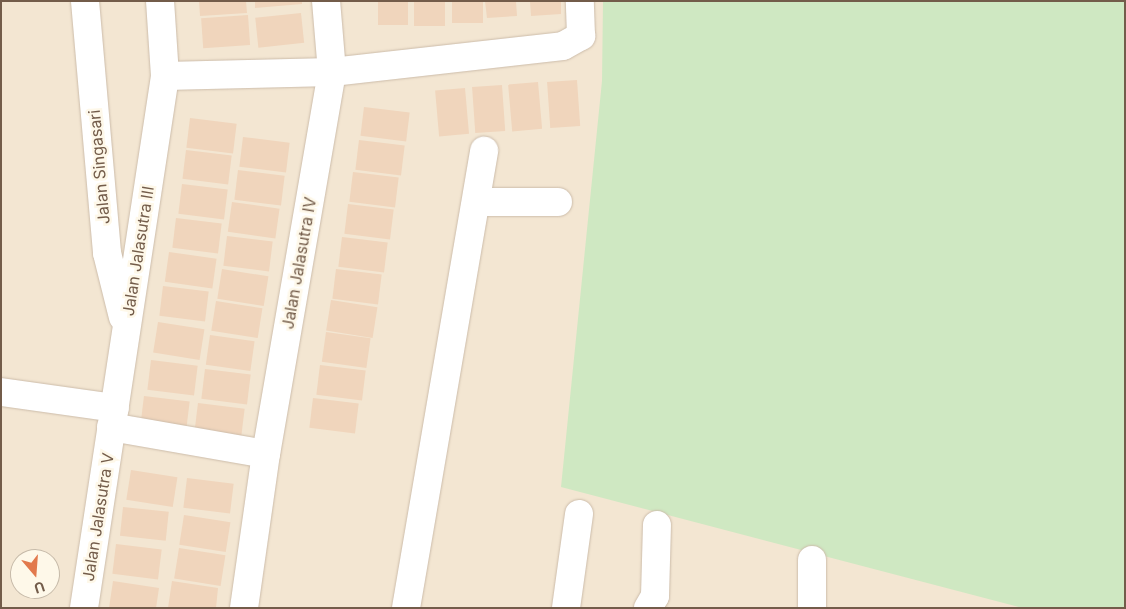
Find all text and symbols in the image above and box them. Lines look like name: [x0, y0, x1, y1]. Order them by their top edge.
street label: Jalan Singasari: [84, 109, 114, 225]
street label: Jalan Jalasutra III: [118, 185, 158, 317]
street label: Jalan Jalasutra IV: [278, 195, 320, 331]
street label: Jalan Jalasutra V: [78, 451, 118, 583]
north arrow: [10, 549, 60, 599]
text: U: [32, 578, 47, 597]

